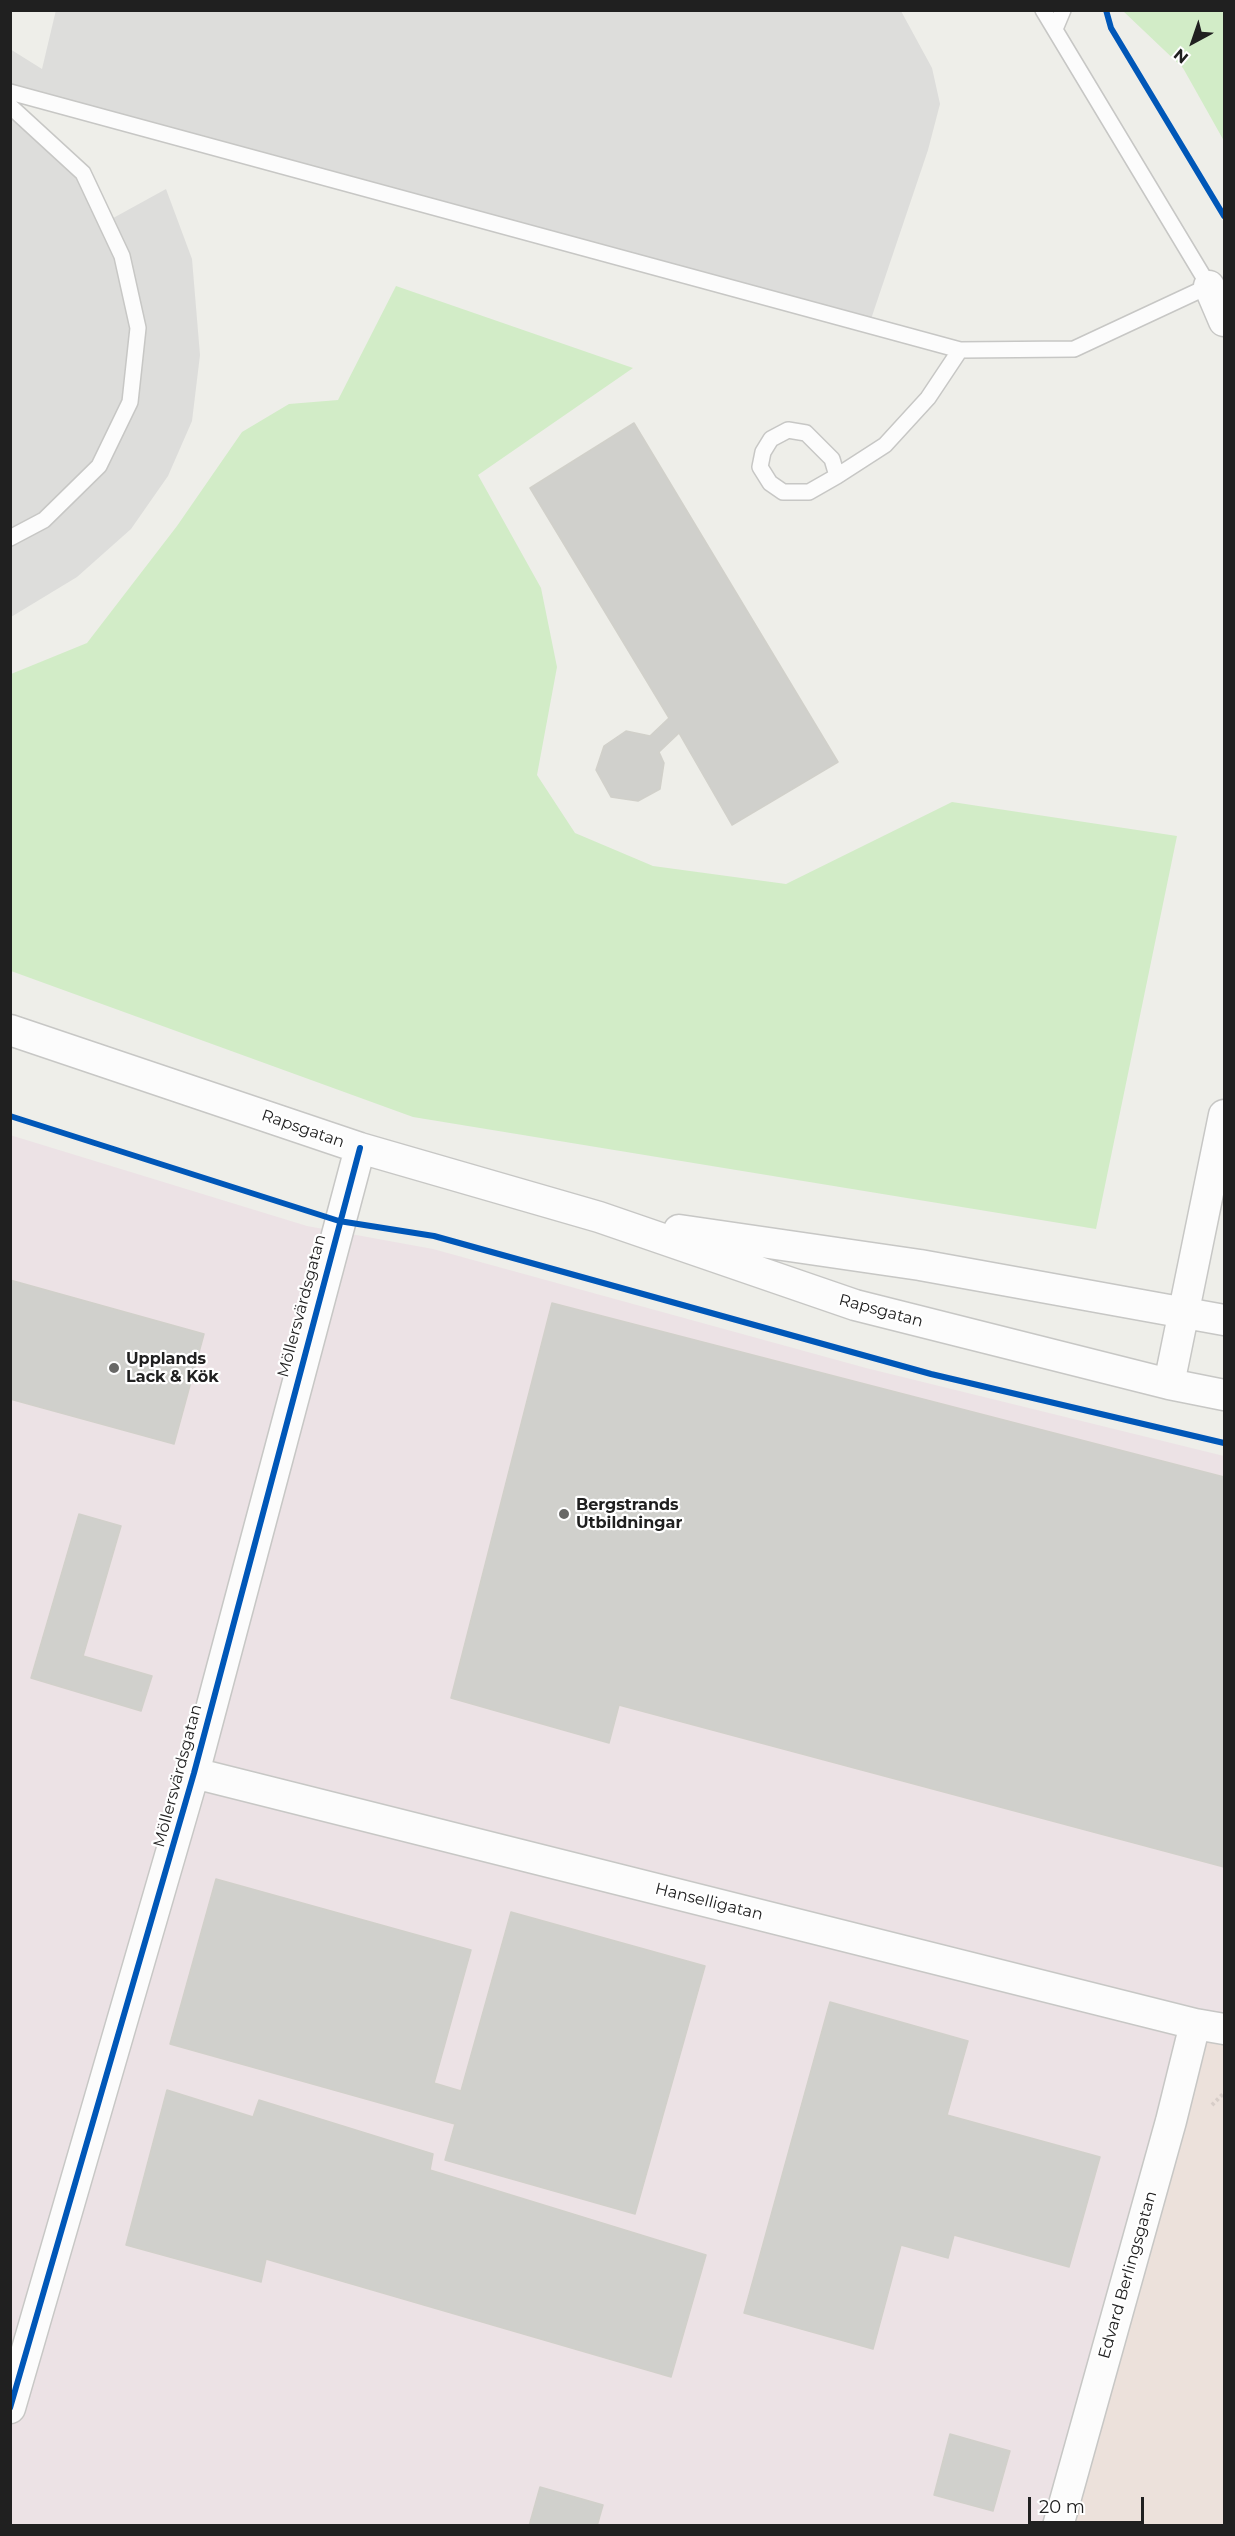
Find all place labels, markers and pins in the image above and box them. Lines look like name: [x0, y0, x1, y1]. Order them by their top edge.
place label: Upplands Lack & Kök: [126, 1349, 219, 1387]
marker: Upplands Lack & Kök: [107, 1361, 121, 1375]
place label: Bergstrands Utbildningar: [576, 1495, 682, 1533]
marker: Bergstrands Utbildningar: [557, 1507, 571, 1521]

